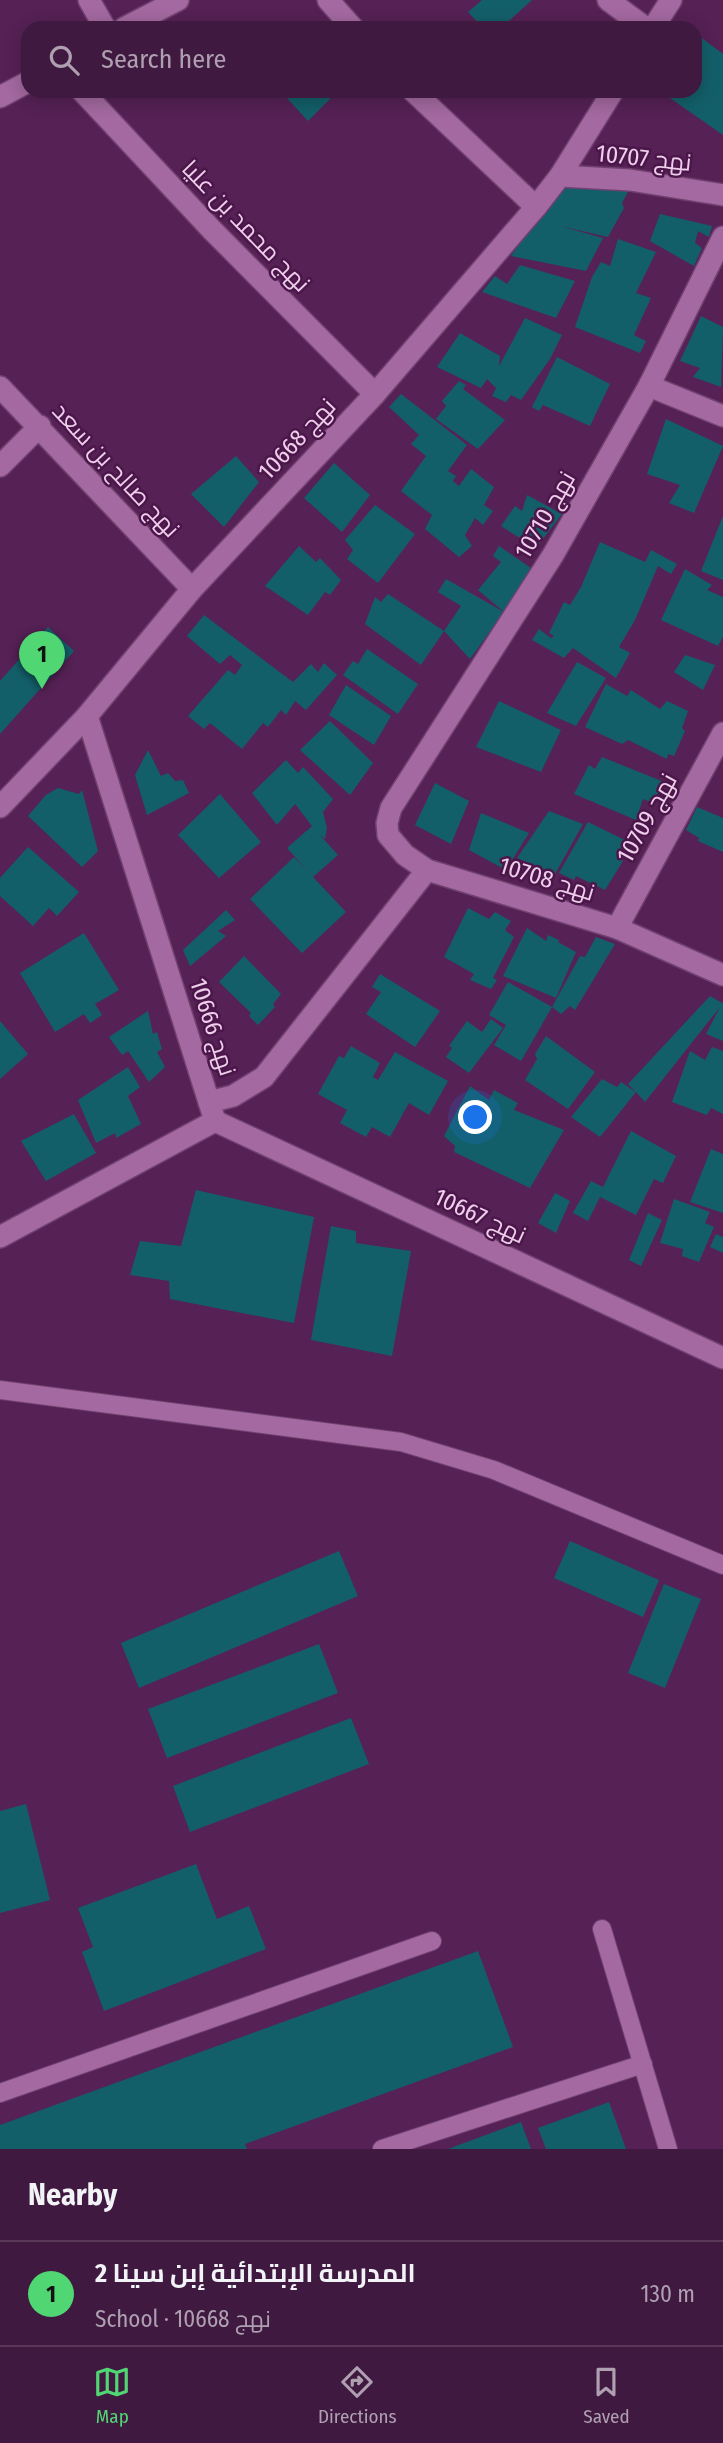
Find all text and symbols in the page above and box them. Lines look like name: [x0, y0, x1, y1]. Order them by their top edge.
search box: [21, 21, 702, 98]
icon: search: [45, 41, 83, 79]
text: Search here: [101, 44, 226, 75]
street label: نهج 10707: [595, 139, 693, 179]
street label: نهج محمد بن عليا: [175, 154, 316, 299]
street label: نهج 10668: [252, 393, 343, 487]
street label: نهج صالح بن سعد: [45, 397, 186, 544]
street label: نهج 10710: [509, 467, 583, 564]
pin: 1: [19, 631, 65, 689]
street label: نهج 10709: [611, 768, 685, 869]
street label: نهج 10708: [495, 851, 598, 909]
street label: نهج 10666: [182, 975, 242, 1080]
your location: [458, 1100, 492, 1134]
street label: نهج 10667: [429, 1183, 530, 1251]
text: Nearby: [28, 2177, 117, 2213]
text: المدرسة الإبتدائية إبن سينا 2: [95, 2258, 416, 2289]
text: 1: [46, 2280, 56, 2308]
text: 130 m: [641, 2280, 695, 2308]
text: School · نهج 10668: [95, 2305, 271, 2333]
tab: Map: [93, 2363, 131, 2428]
tab: Directions: [318, 2363, 397, 2428]
tab: Saved: [583, 2363, 630, 2428]

